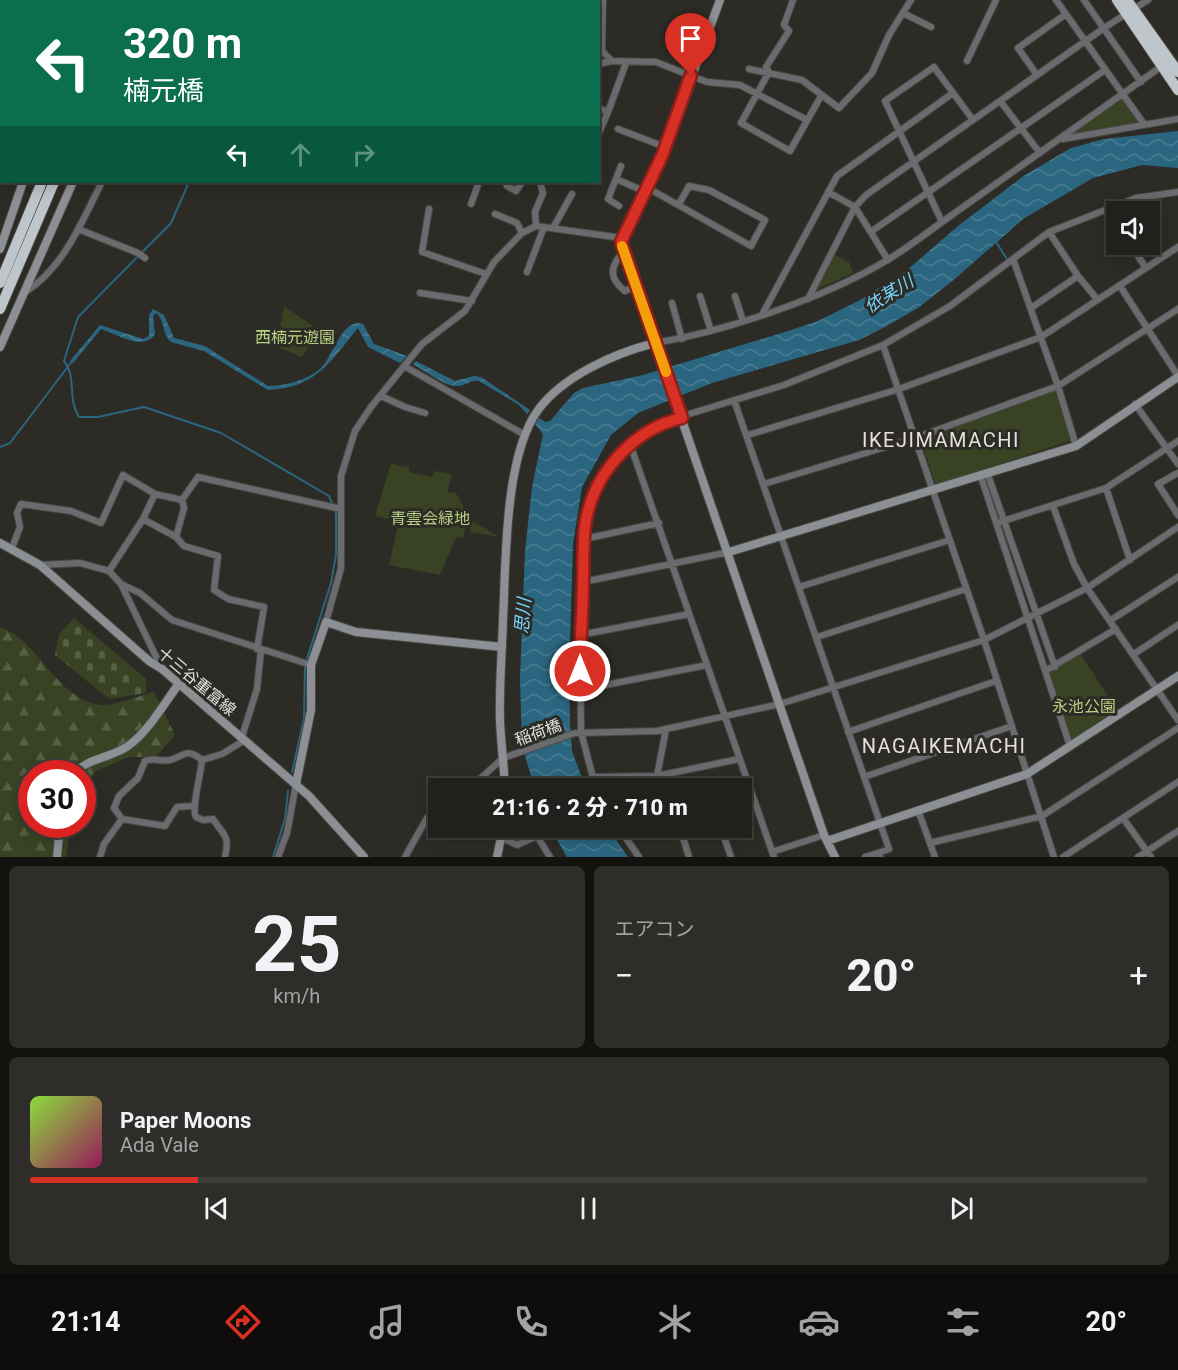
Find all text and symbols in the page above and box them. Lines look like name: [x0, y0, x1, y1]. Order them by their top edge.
pin: [665, 13, 716, 75]
text: 320 m: [123, 19, 242, 68]
icon: arrive: [674, 22, 707, 55]
icon: left: [24, 24, 102, 102]
text: 楠元橋: [123, 75, 204, 107]
icon: left: [221, 138, 254, 171]
icon: ahead: [284, 138, 317, 171]
icon: right: [347, 138, 380, 171]
map controls: [1106, 201, 1160, 255]
button: sound: [1106, 201, 1160, 255]
water label: 依某川: [860, 269, 919, 317]
park label: 西楠元遊園: [255, 328, 335, 347]
district label: IKEJIMAMACHI: [862, 428, 1020, 452]
park label: 青雲会緑地: [390, 509, 470, 528]
water label: 思川: [510, 595, 535, 635]
position arrow: [548, 639, 612, 703]
street label: 十三谷重富線: [154, 643, 240, 720]
park label: 永池公園: [1052, 697, 1116, 716]
street label: 稲荷橋: [512, 715, 564, 750]
district label: NAGAIKEMACHI: [862, 734, 1026, 758]
speed limit sign: 30: [18, 760, 96, 838]
text: 21:16 · 2 分 · 710 m: [492, 795, 688, 820]
text: 25: [252, 899, 342, 990]
text: エアコン: [615, 917, 695, 941]
text: 20°: [847, 949, 916, 1002]
text: −: [615, 956, 633, 995]
text: +: [1129, 956, 1148, 995]
text: km/h: [273, 984, 320, 1008]
text: Paper Moons: [120, 1108, 251, 1133]
text: Ada Vale: [120, 1133, 199, 1157]
icon: previous: [200, 1192, 233, 1225]
icon: pause: [572, 1192, 605, 1225]
icon: next: [945, 1192, 978, 1225]
icon: directions: [222, 1301, 264, 1343]
icon: music: [366, 1301, 408, 1343]
icon: phone: [510, 1301, 552, 1343]
icon: climate: [654, 1301, 696, 1343]
icon: car: [798, 1301, 840, 1343]
icon: filters: [942, 1301, 984, 1343]
text: 21:14: [51, 1306, 121, 1338]
text: 20°: [1086, 1306, 1127, 1338]

